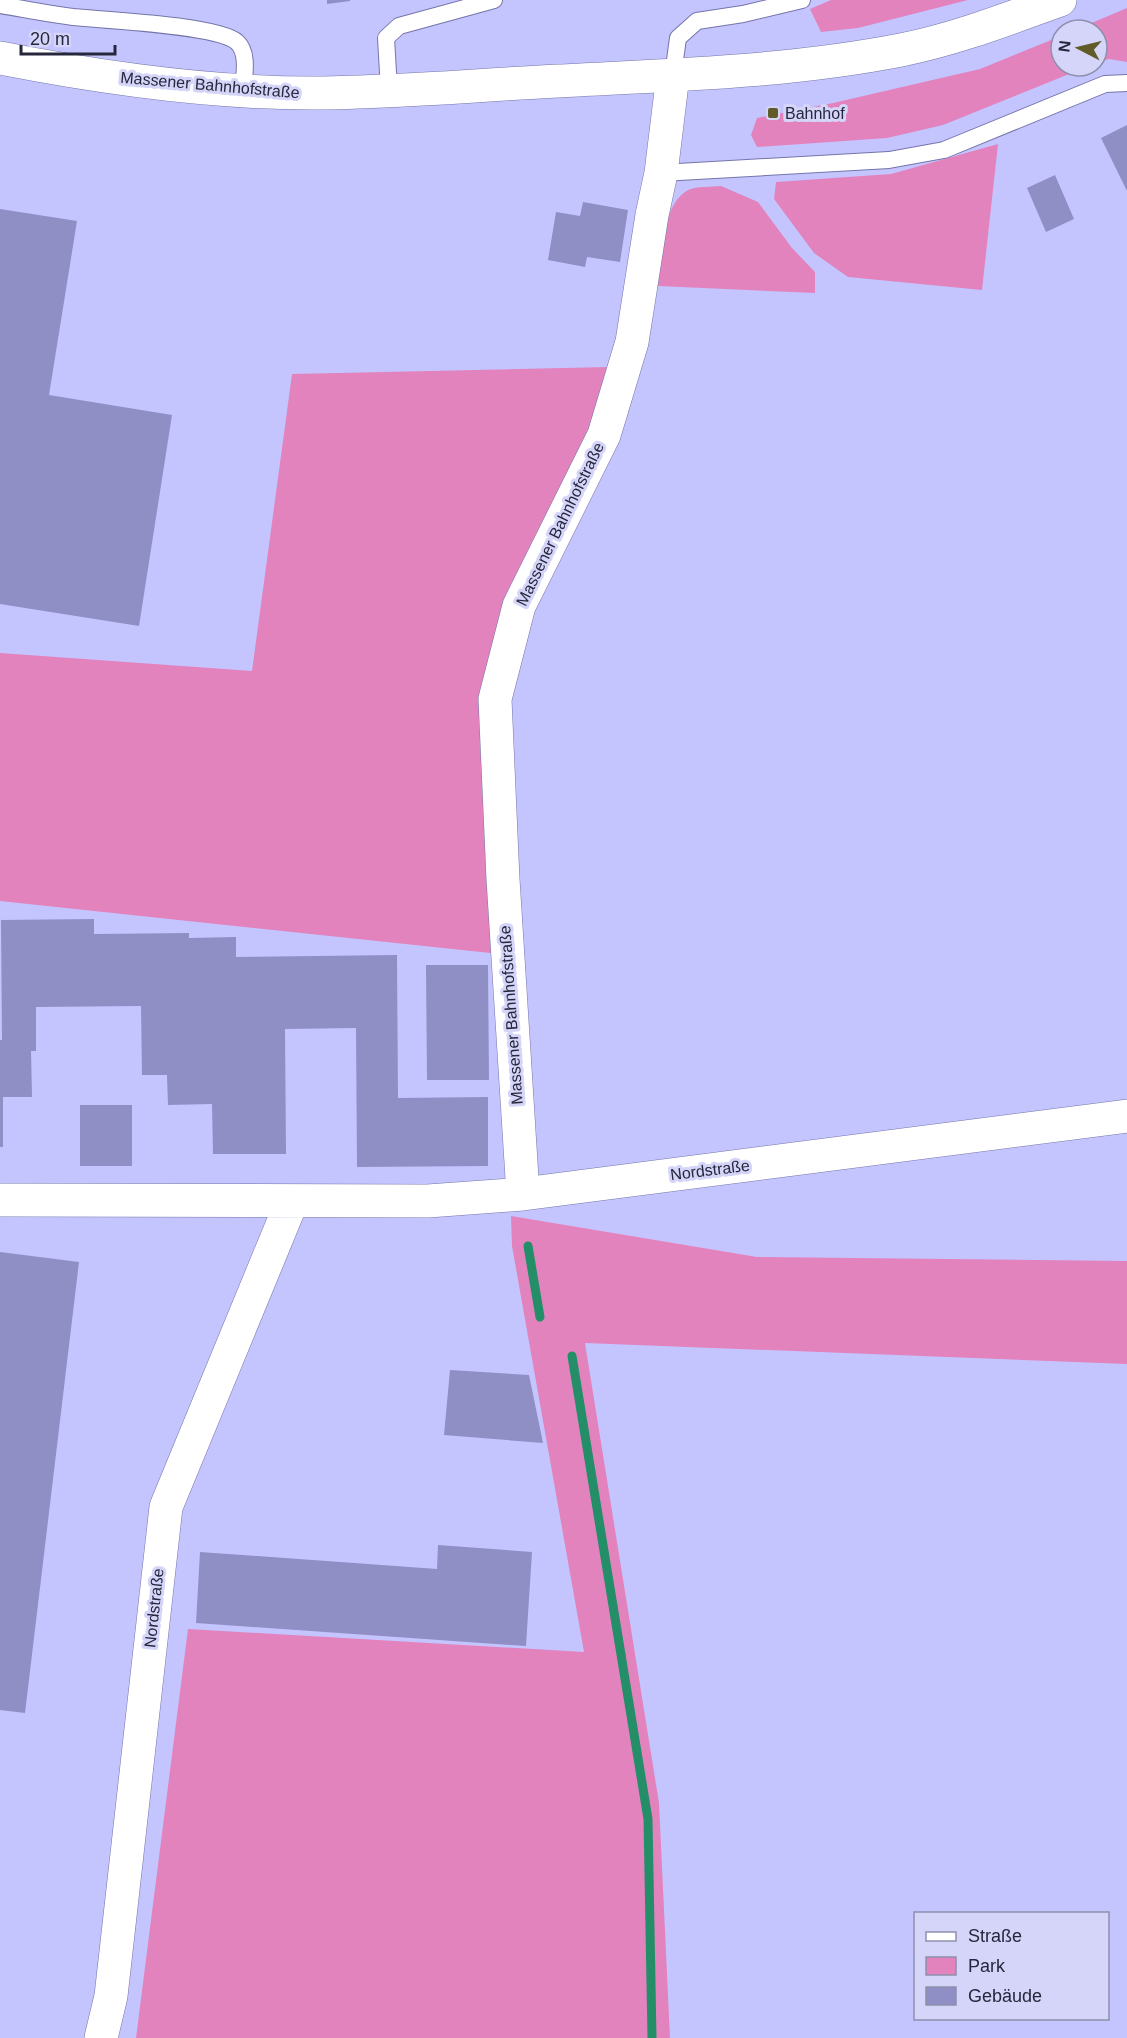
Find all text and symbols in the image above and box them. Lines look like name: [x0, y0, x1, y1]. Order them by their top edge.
scale bar: [21, 18, 116, 56]
north arrow: [1049, 18, 1109, 78]
text: 20 m: [30, 29, 70, 49]
text: N: [1055, 39, 1074, 53]
street label: Massener Bahnhofstraße: [120, 69, 300, 101]
place label: Bahnhof: [785, 105, 845, 122]
marker: Bahnhof: [766, 106, 780, 120]
street label: Massener Bahnhofstraße: [513, 439, 607, 608]
street label: Massener Bahnhofstraße: [496, 925, 526, 1105]
street label: Nordstraße: [669, 1157, 751, 1183]
street label: Nordstraße: [141, 1567, 167, 1649]
legend: [914, 1912, 1109, 2020]
text: Straße: [968, 1926, 1022, 1946]
text: Park: [968, 1956, 1006, 1976]
text: Gebäude: [968, 1986, 1042, 2006]

